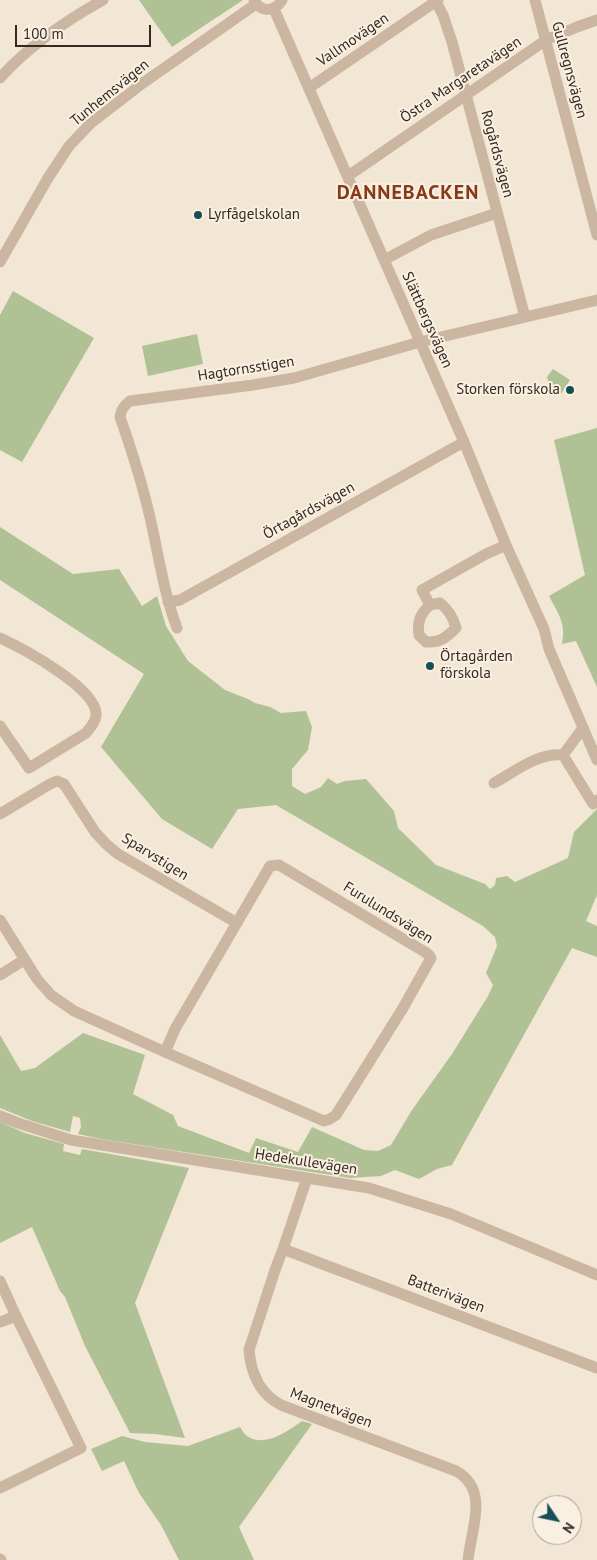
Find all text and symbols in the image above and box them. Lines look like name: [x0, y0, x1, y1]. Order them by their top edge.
street label: Vallmovägen: [314, 9, 392, 71]
scale bar: [18, 15, 154, 47]
street label: Gullregnsvägen: [547, 20, 591, 120]
text: 100 m: [23, 24, 64, 43]
street label: Östra Margaretavägen: [397, 33, 525, 127]
street label: Tunhemsvägen: [67, 56, 153, 130]
street label: Rogårdsvägen: [477, 108, 517, 200]
district label: DANNEBACKEN: [335, 181, 481, 205]
place label: Lyrfågelskolan: [208, 206, 300, 224]
marker: Lyrfågelskolan: [192, 209, 204, 221]
street label: Slättbergsvägen: [398, 269, 456, 371]
street label: Hagtornsstigen: [196, 352, 296, 386]
place label: Storken förskola: [456, 381, 560, 399]
marker: Storken förskola: [564, 384, 576, 396]
street label: Örtagårdsvägen: [260, 478, 358, 544]
place label: Örtagården förskola: [440, 648, 513, 683]
marker: Örtagården förskola: [424, 660, 436, 672]
street label: Sparvstigen: [118, 829, 192, 885]
street label: Furulundsvägen: [340, 878, 436, 948]
street label: Hedekullevägen: [254, 1145, 358, 1179]
street label: Batterivägen: [405, 1271, 487, 1317]
street label: Magnetvägen: [287, 1384, 375, 1432]
north arrow: [532, 1495, 582, 1545]
text: N: [559, 1519, 579, 1537]

